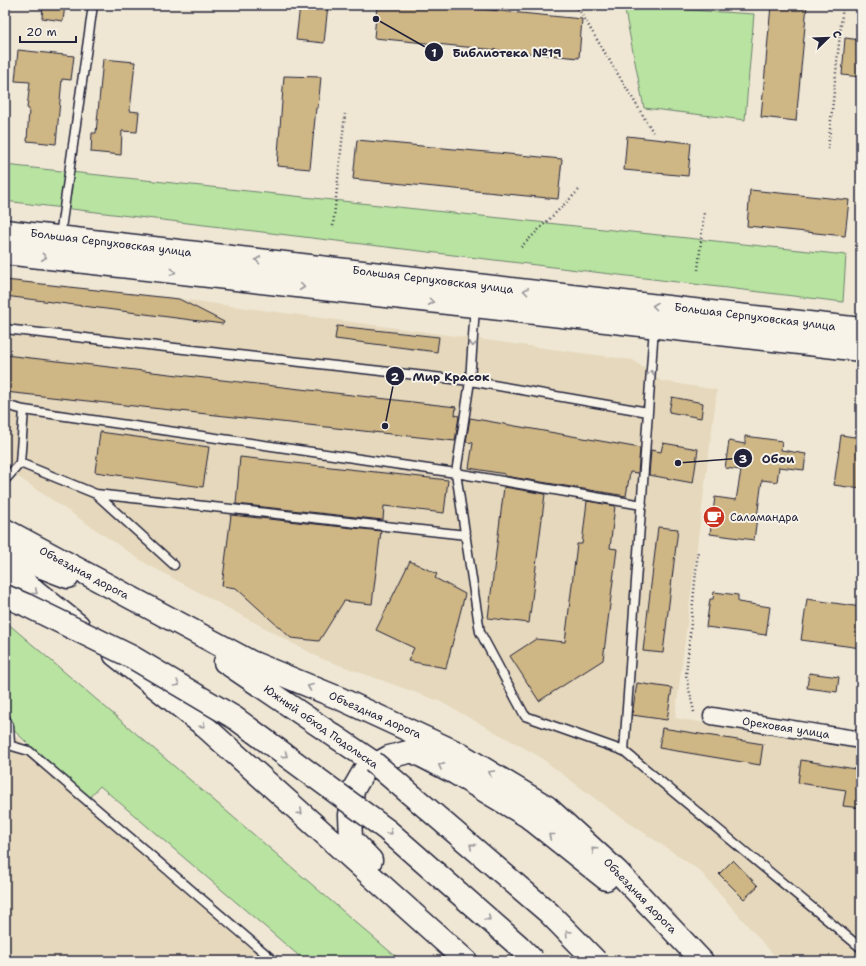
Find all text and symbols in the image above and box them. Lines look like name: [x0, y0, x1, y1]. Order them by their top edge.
scale bar: [20, 18, 76, 44]
north arrow: [808, 18, 848, 58]
text: 20 m: [26, 24, 57, 40]
text: С: [829, 28, 845, 41]
callout: Библиотека №19: [424, 40, 569, 64]
text: 1: [431, 45, 437, 61]
text: Библиотека №19: [452, 45, 562, 61]
street label: Большая Серпуховская улица: [30, 226, 193, 260]
one-way arrow: [41, 252, 47, 261]
one-way arrow: [255, 256, 261, 265]
street label: Большая Серпуховская улица: [352, 263, 515, 297]
one-way arrow: [170, 267, 176, 276]
one-way arrow: [299, 282, 305, 291]
one-way arrow: [523, 287, 529, 296]
one-way arrow: [428, 297, 434, 306]
street label: Большая Серпуховская улица: [674, 300, 837, 334]
one-way arrow: [652, 301, 658, 310]
one-way arrow: [468, 341, 477, 347]
callout: Мир Красок: [385, 364, 498, 388]
text: 2: [391, 369, 400, 385]
text: Мир Красок: [413, 369, 490, 385]
one-way arrow: [647, 370, 656, 376]
callout: Обои: [733, 446, 802, 470]
text: 3: [739, 451, 747, 467]
text: Обои: [762, 451, 795, 467]
cafe icon: Саламандра: [701, 504, 727, 530]
place label: Саламандра: [730, 510, 799, 525]
street label: Объездная дорога: [37, 543, 132, 603]
one-way arrow: [31, 587, 38, 594]
one-way arrow: [173, 679, 180, 686]
street label: Южный обход Подольска: [261, 682, 381, 772]
one-way arrow: [307, 683, 314, 691]
street label: Объездная дорога: [326, 688, 424, 742]
street label: Ореховая улица: [741, 714, 831, 742]
one-way arrow: [198, 721, 205, 728]
one-way arrow: [281, 750, 288, 757]
one-way arrow: [438, 763, 446, 771]
one-way arrow: [488, 770, 495, 777]
one-way arrow: [295, 807, 302, 814]
one-way arrow: [385, 828, 393, 835]
one-way arrow: [549, 833, 556, 840]
one-way arrow: [469, 844, 476, 851]
one-way arrow: [591, 848, 599, 855]
street label: Объездная дорога: [600, 855, 680, 937]
one-way arrow: [483, 913, 490, 920]
one-way arrow: [566, 930, 573, 938]

